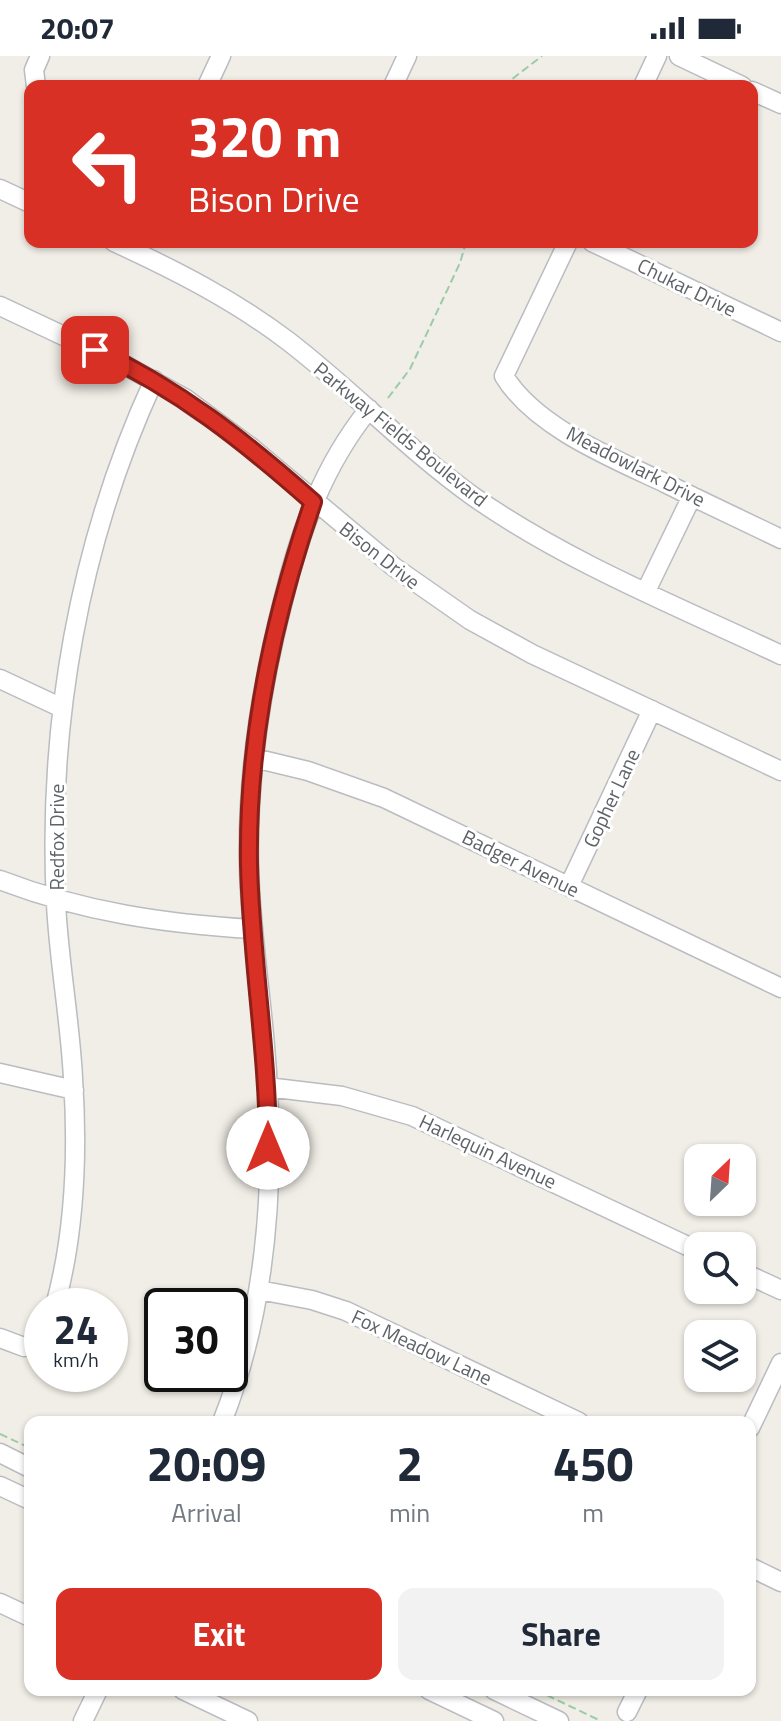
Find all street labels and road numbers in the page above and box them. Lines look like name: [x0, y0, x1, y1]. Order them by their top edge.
street label: Chukar Drive: [632, 250, 742, 324]
street label: Parkway Fields Boulevard: [307, 354, 495, 514]
street label: Meadowlark Drive: [561, 418, 711, 514]
street label: Bison Drive: [333, 513, 427, 597]
street label: Gopher Lane: [575, 743, 647, 853]
street label: Redfox Drive: [41, 784, 72, 890]
street label: Badger Avenue: [457, 821, 585, 905]
street label: Harlequin Avenue: [414, 1106, 562, 1196]
street label: Fox Meadow Lane: [347, 1301, 497, 1393]

